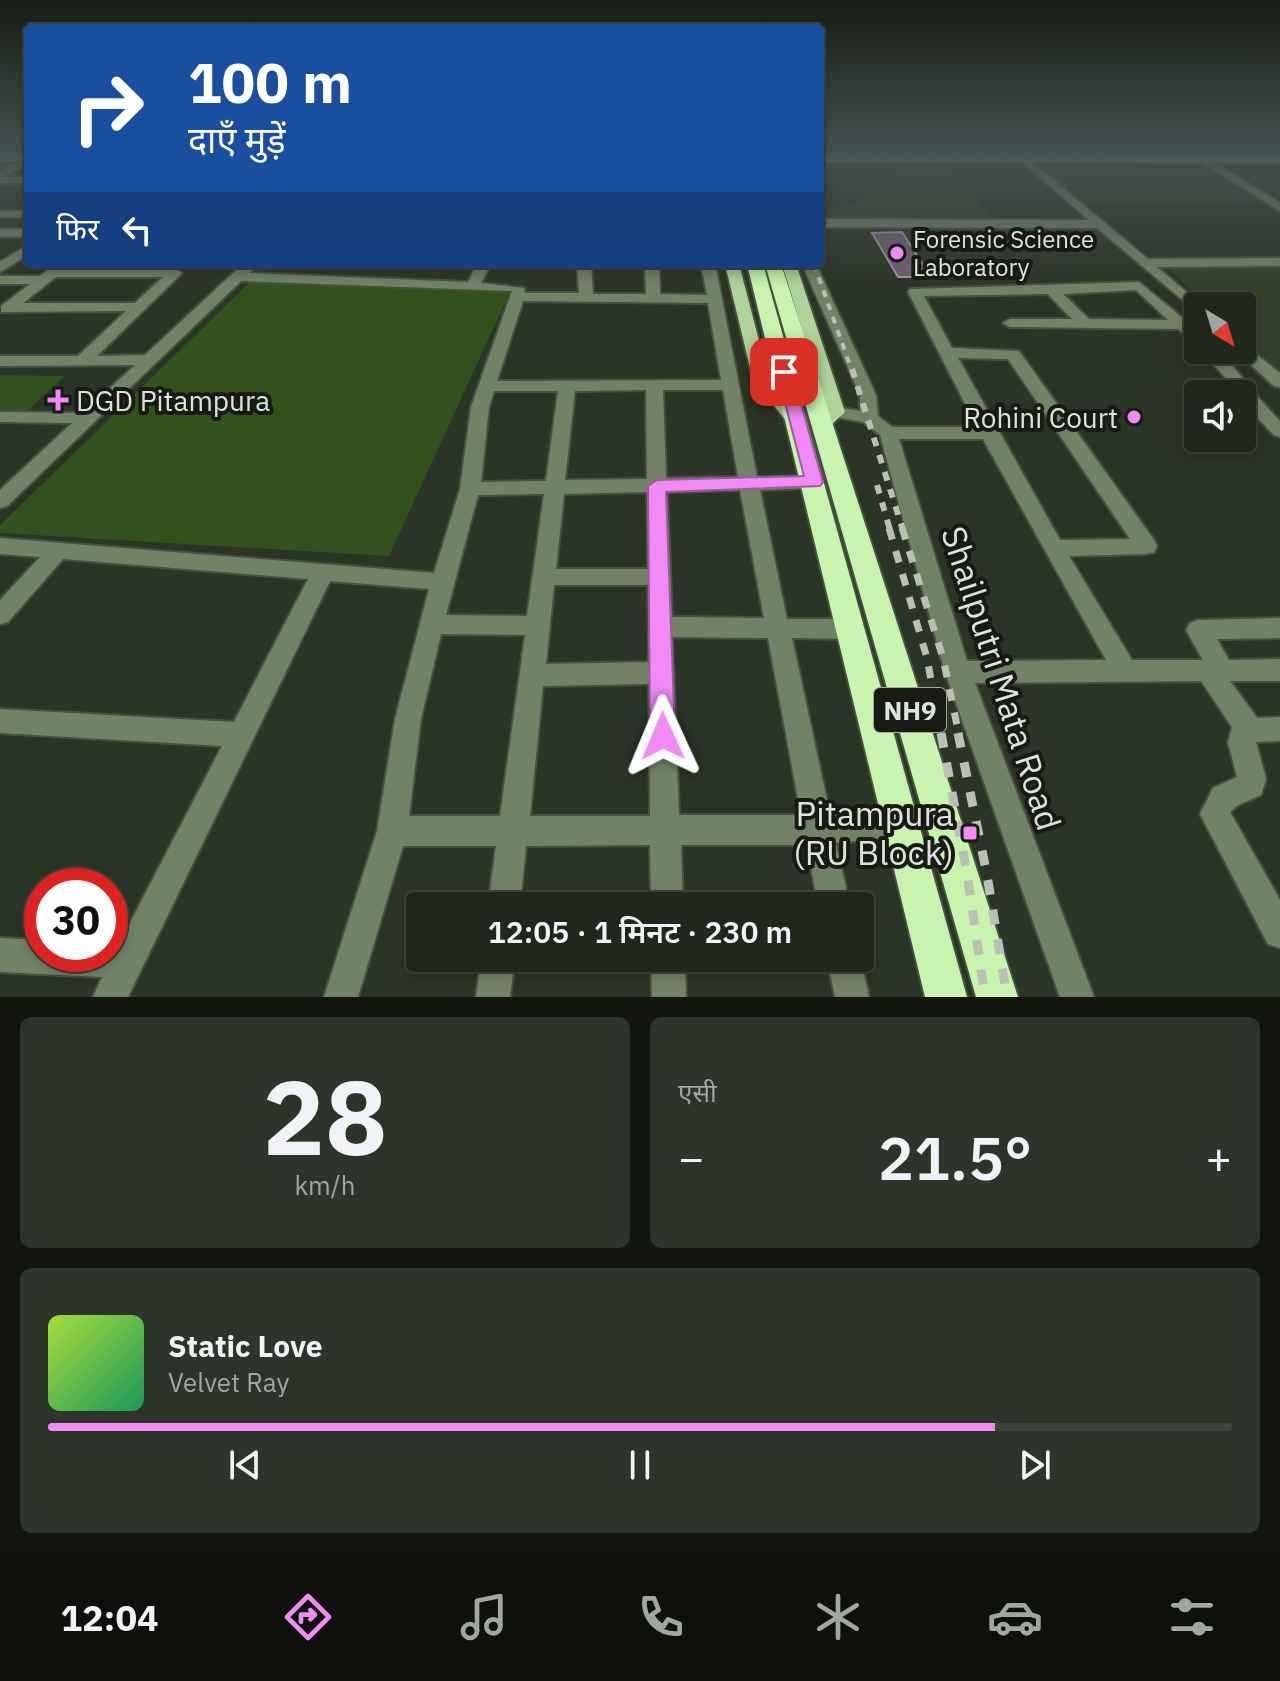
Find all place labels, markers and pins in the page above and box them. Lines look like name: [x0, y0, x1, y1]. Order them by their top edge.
place label: Forensic Science Laboratory: [913, 223, 1094, 283]
marker: Forensic Science Laboratory: [888, 244, 906, 262]
pin: [750, 338, 818, 406]
place label: DGD Pitampura: [76, 382, 270, 419]
marker: DGD Pitampura: [47, 389, 69, 411]
place label: Rohini Court: [963, 399, 1118, 436]
marker: Rohini Court: [1125, 408, 1143, 426]
place label: Pitampura (RU Block): [793, 791, 954, 874]
marker: Pitampura (RU Block): [961, 824, 979, 842]

